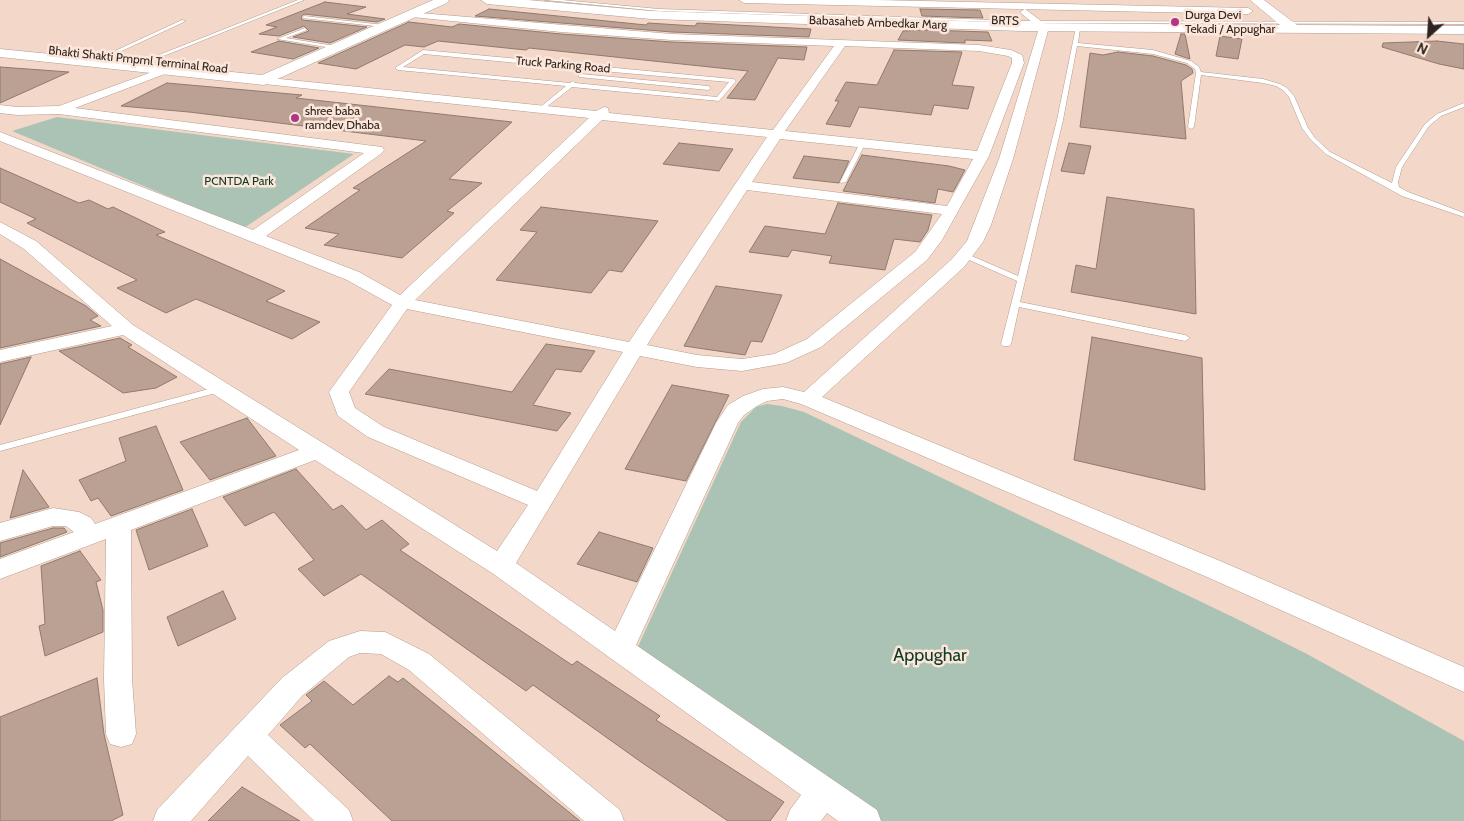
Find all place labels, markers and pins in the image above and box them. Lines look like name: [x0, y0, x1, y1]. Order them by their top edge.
place label: Durga Devi Tekadi / Appughar: [1185, 8, 1275, 36]
marker: Durga Devi Tekadi / Appughar: [1169, 16, 1181, 28]
place label: shree baba ramdev Dhaba: [305, 104, 380, 132]
marker: shree baba ramdev Dhaba: [289, 112, 301, 124]

